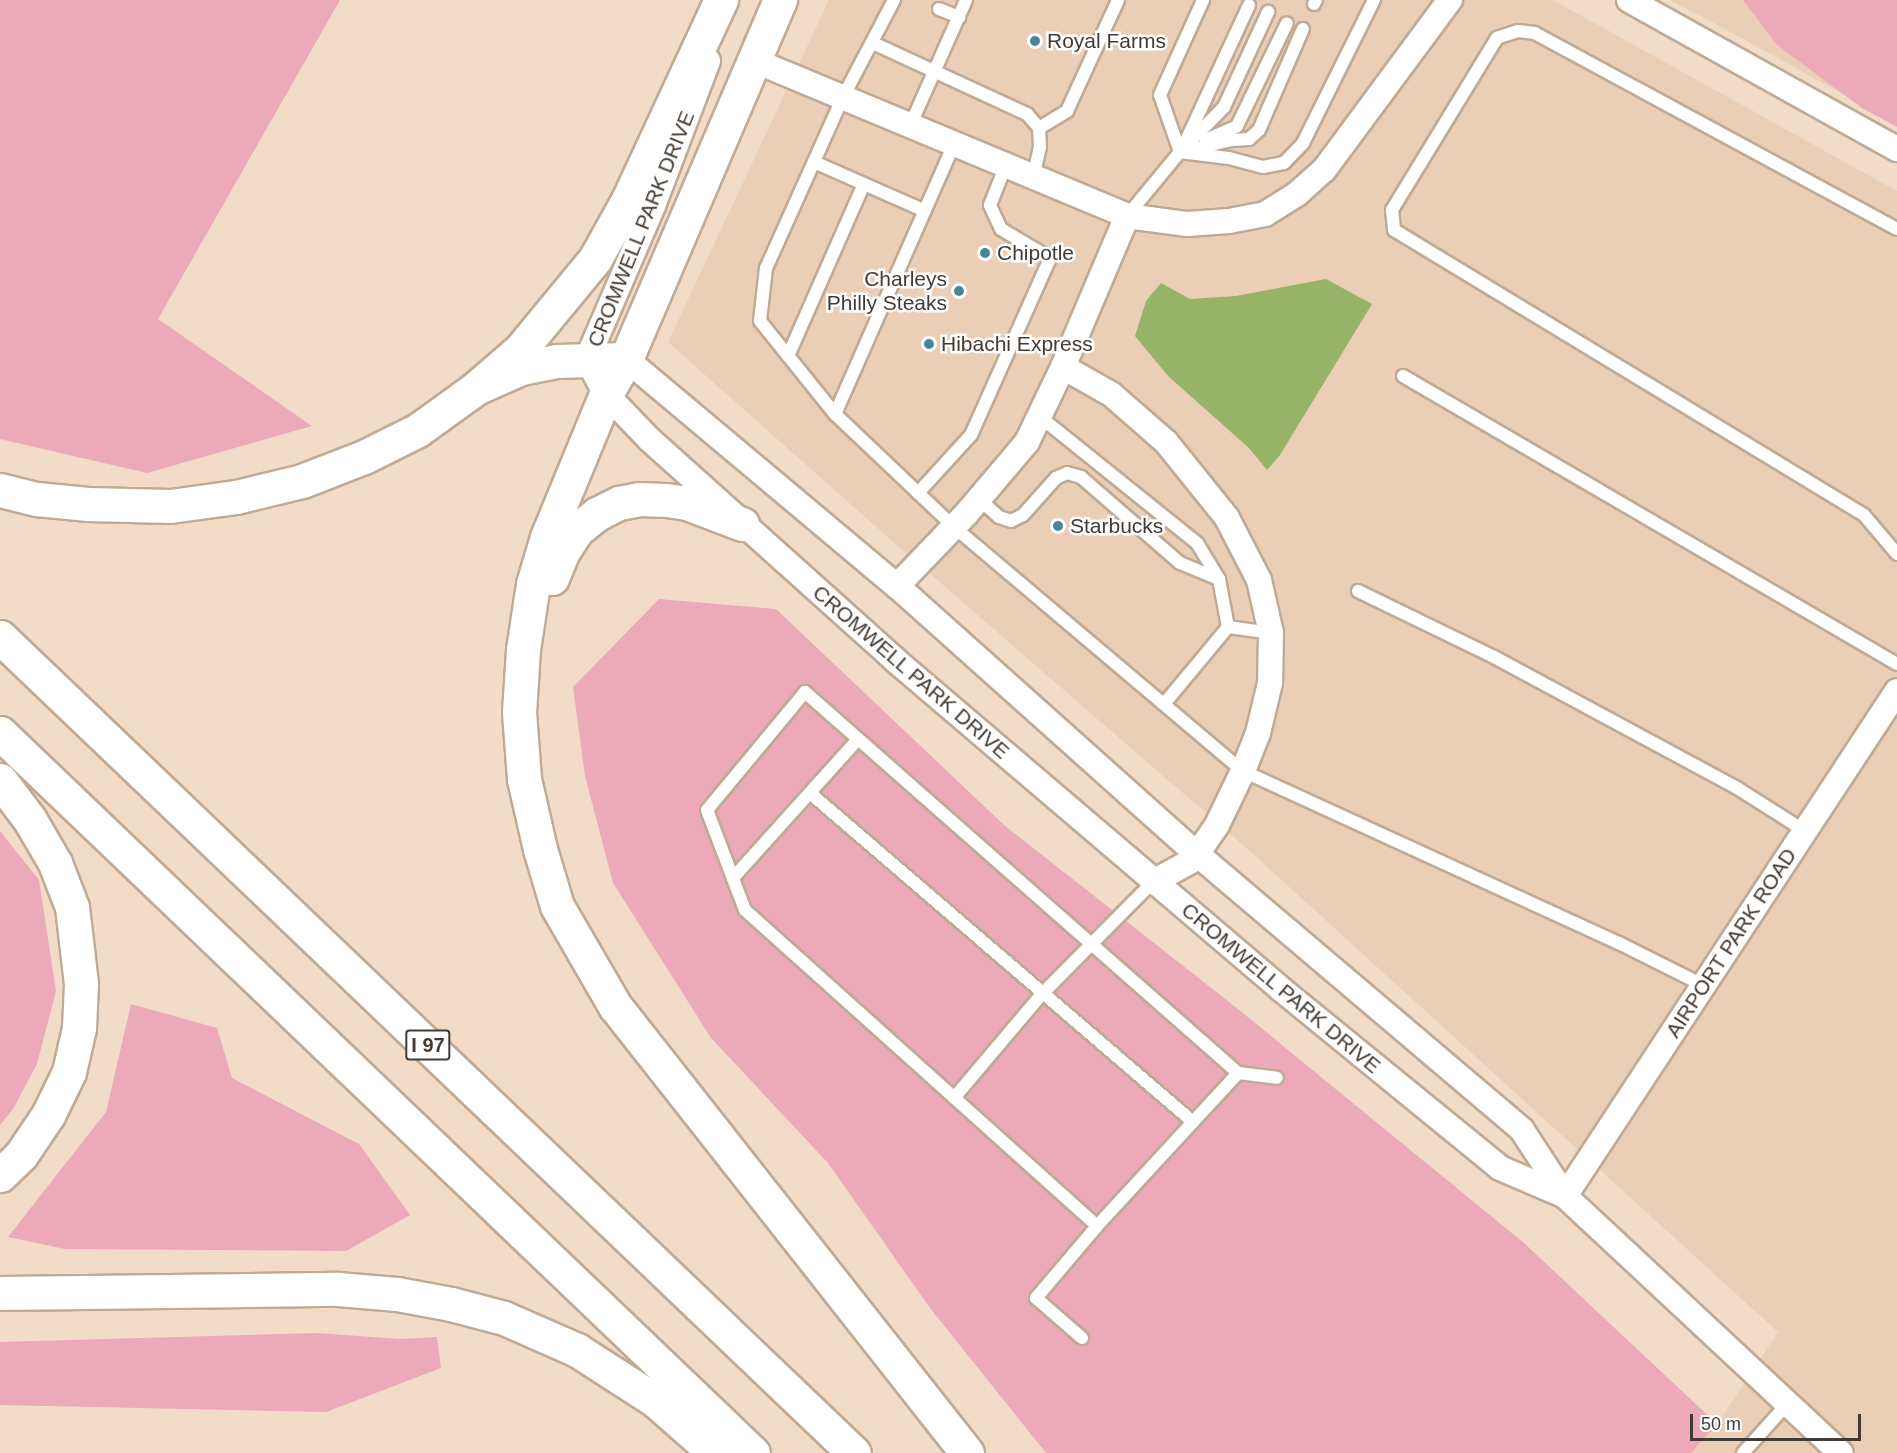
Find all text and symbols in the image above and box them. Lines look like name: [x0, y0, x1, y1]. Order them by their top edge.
place label: Royal Farms: [1047, 28, 1166, 54]
marker: Royal Farms: [1028, 34, 1042, 48]
street label: CROMWELL PARK DRIVE: [582, 107, 700, 351]
place label: Chipotle: [997, 240, 1074, 266]
marker: Chipotle: [978, 246, 992, 260]
place label: Charleys Philly Steaks: [827, 266, 947, 316]
marker: Charleys Philly Steaks: [952, 284, 966, 298]
place label: Hibachi Express: [941, 331, 1093, 357]
marker: Hibachi Express: [922, 337, 936, 351]
place label: Starbucks: [1070, 513, 1163, 539]
marker: Starbucks: [1051, 519, 1065, 533]
street label: CROMWELL PARK DRIVE: [807, 580, 1015, 764]
street label: AIRPORT PARK ROAD: [1660, 843, 1802, 1043]
street label: CROMWELL PARK DRIVE: [1176, 897, 1386, 1079]
road number: I 97: [404, 1028, 452, 1062]
scale bar: [1693, 1402, 1864, 1440]
text: 50 m: [1701, 1414, 1741, 1434]

